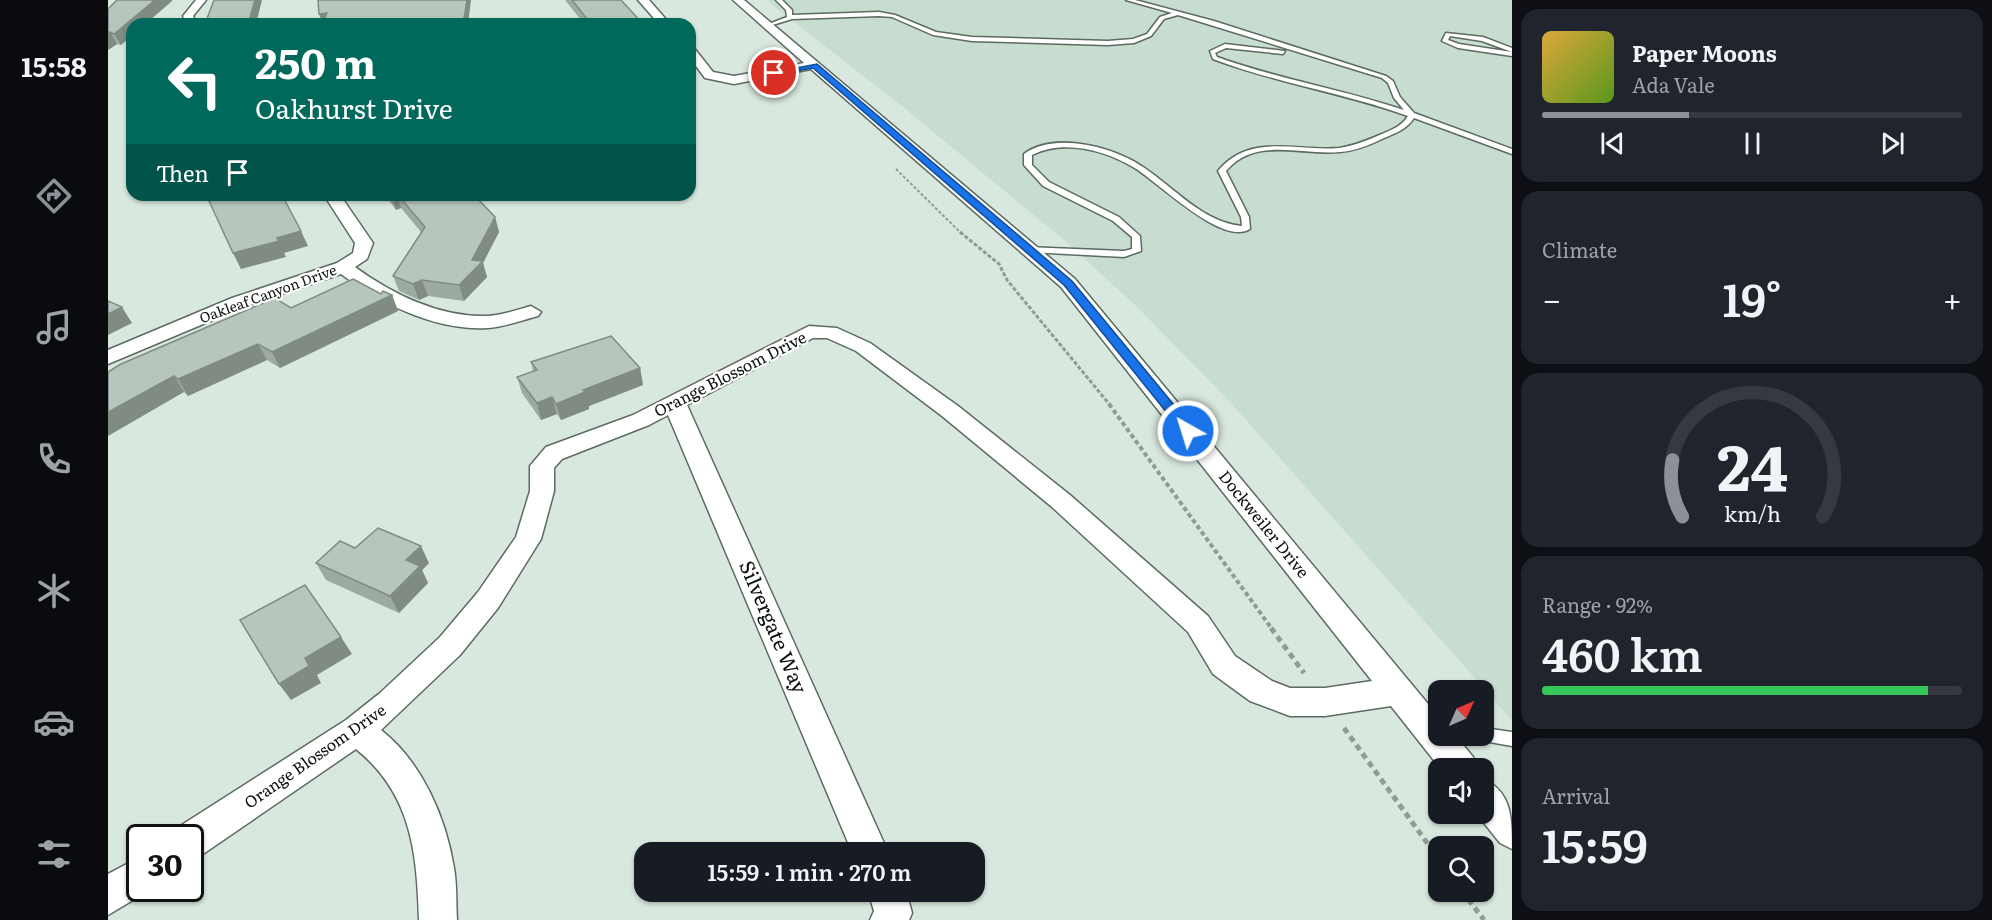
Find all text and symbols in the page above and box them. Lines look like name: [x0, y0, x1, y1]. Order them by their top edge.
text: 250 m: [255, 30, 376, 92]
text: Paper Moons: [1632, 36, 1777, 69]
icon: left: [156, 42, 234, 120]
text: 15:58: [21, 45, 87, 85]
pin: [748, 47, 799, 98]
icon: arrive: [757, 56, 790, 89]
text: Ada Vale: [1632, 69, 1715, 99]
text: Oakhurst Drive: [255, 87, 453, 127]
icon: previous: [1596, 127, 1629, 160]
icon: pause: [1736, 127, 1769, 160]
icon: next: [1876, 127, 1909, 160]
text: Then: [156, 156, 209, 189]
icon: arrive: [221, 156, 254, 189]
icon: directions: [33, 175, 75, 217]
text: Climate: [1542, 234, 1617, 264]
street label: Oakleaf Canyon Drive: [196, 259, 339, 327]
text: 19°: [1723, 264, 1781, 331]
text: −: [1542, 273, 1561, 322]
text: +: [1943, 273, 1962, 322]
icon: music: [33, 306, 75, 348]
street label: Orange Blossom Drive: [649, 324, 810, 422]
position arrow: [1156, 399, 1220, 463]
text: 24: [1716, 418, 1788, 510]
icon: phone: [33, 438, 75, 480]
street label: Dockweiler Drive: [1214, 464, 1316, 582]
text: km/h: [1723, 497, 1781, 529]
street label: Silvergate Way: [733, 555, 817, 698]
icon: climate: [33, 570, 75, 612]
text: Range · 92%: [1542, 589, 1653, 619]
text: 460 km: [1542, 619, 1703, 686]
north arrow: [1428, 680, 1494, 746]
map controls: [1428, 680, 1494, 902]
street label: Orange Blossom Drive: [239, 697, 390, 813]
icon: car: [33, 701, 75, 743]
button: sound: [1428, 758, 1494, 824]
text: Arrival: [1542, 780, 1610, 810]
text: 15:59: [1542, 810, 1648, 877]
speed limit sign: 30: [126, 824, 204, 902]
icon: filters: [33, 833, 75, 875]
button: search: [1428, 836, 1494, 902]
text: 15:59 · 1 min · 270 m: [708, 855, 911, 888]

